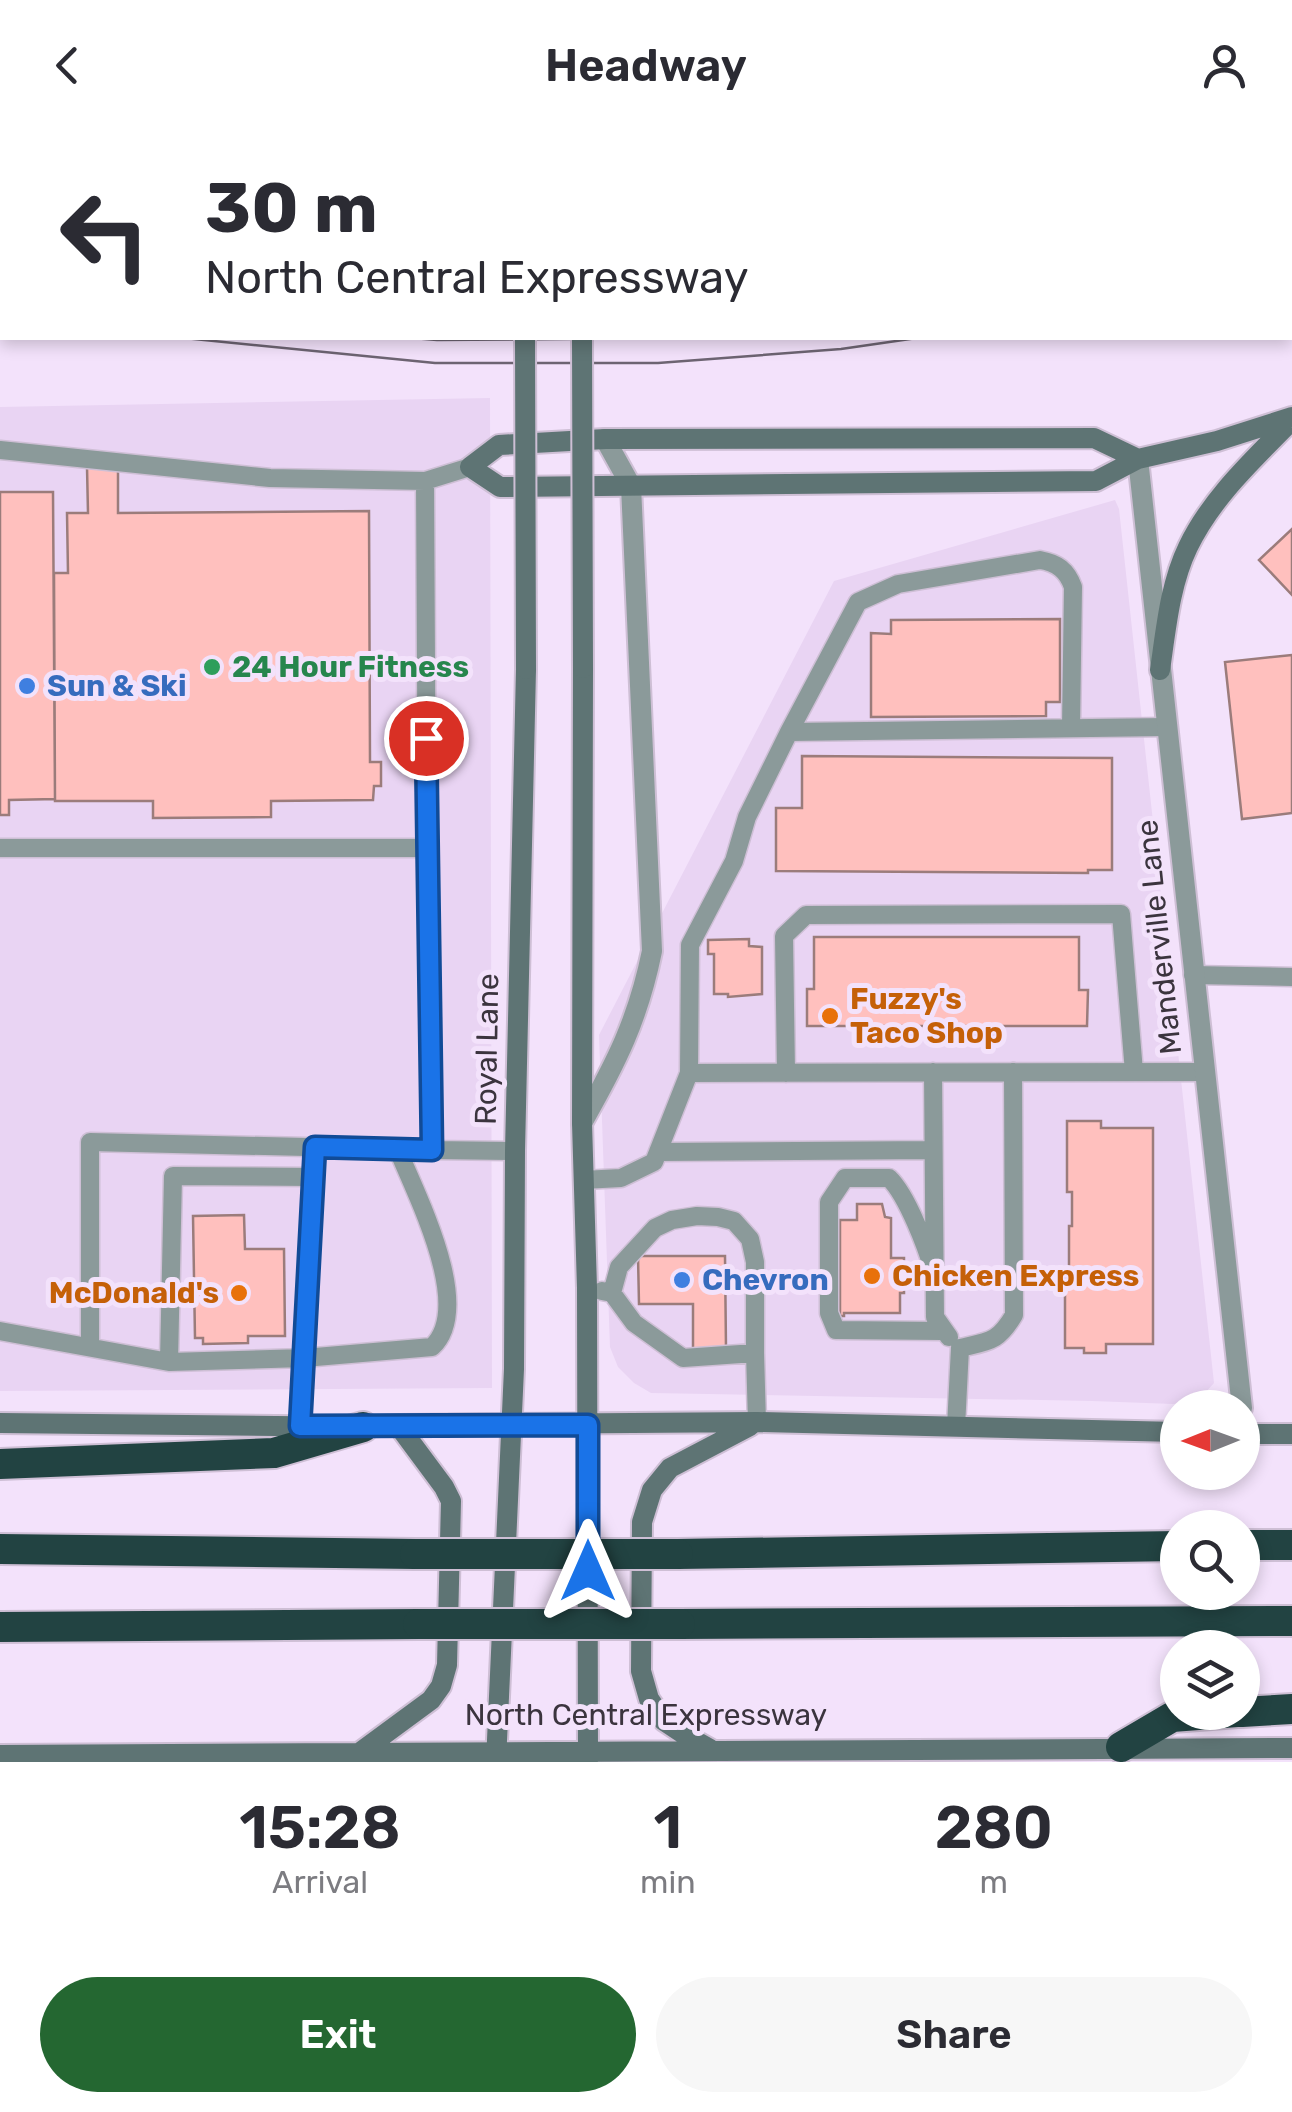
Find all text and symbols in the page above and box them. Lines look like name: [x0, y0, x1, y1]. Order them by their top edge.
icon: back: [40, 38, 95, 93]
icon: person: [1197, 38, 1252, 93]
text: Headway: [545, 39, 747, 92]
text: 30 m: [205, 167, 378, 250]
icon: left: [40, 170, 170, 300]
text: North Central Expressway: [205, 251, 749, 304]
place label: 24 Hour Fitness: [232, 649, 469, 685]
marker: 24 Hour Fitness: [201, 656, 223, 678]
place label: Sun & Ski: [47, 668, 186, 704]
marker: Sun & Ski: [16, 675, 38, 697]
pin: [384, 696, 469, 781]
icon: arrive: [399, 711, 454, 766]
street label: Manderville Lane: [1129, 818, 1189, 1056]
street label: Royal Lane: [468, 973, 506, 1125]
place label: Fuzzy's Taco Shop: [850, 981, 1003, 1051]
marker: Fuzzy's Taco Shop: [819, 1005, 841, 1027]
place label: Chicken Express: [892, 1258, 1139, 1294]
place label: Chevron: [702, 1262, 829, 1298]
marker: Chicken Express: [861, 1265, 883, 1287]
marker: Chevron: [671, 1269, 693, 1291]
place label: McDonald's: [49, 1275, 219, 1311]
marker: McDonald's: [228, 1282, 250, 1304]
north arrow: [1160, 1390, 1260, 1490]
map controls: [1160, 1390, 1260, 1730]
button: search: [1160, 1510, 1260, 1610]
position arrow: [536, 1519, 640, 1623]
button: layers: [1160, 1630, 1260, 1730]
street label: North Central Expressway: [465, 1697, 827, 1733]
text: 15:28: [239, 1792, 401, 1863]
text: 1: [653, 1792, 682, 1863]
text: 280: [935, 1792, 1053, 1863]
text: Arrival: [272, 1863, 368, 1901]
text: min: [640, 1863, 696, 1901]
text: m: [980, 1863, 1008, 1901]
button: Exit: [40, 1977, 636, 2092]
button: Share: [656, 1977, 1252, 2092]

